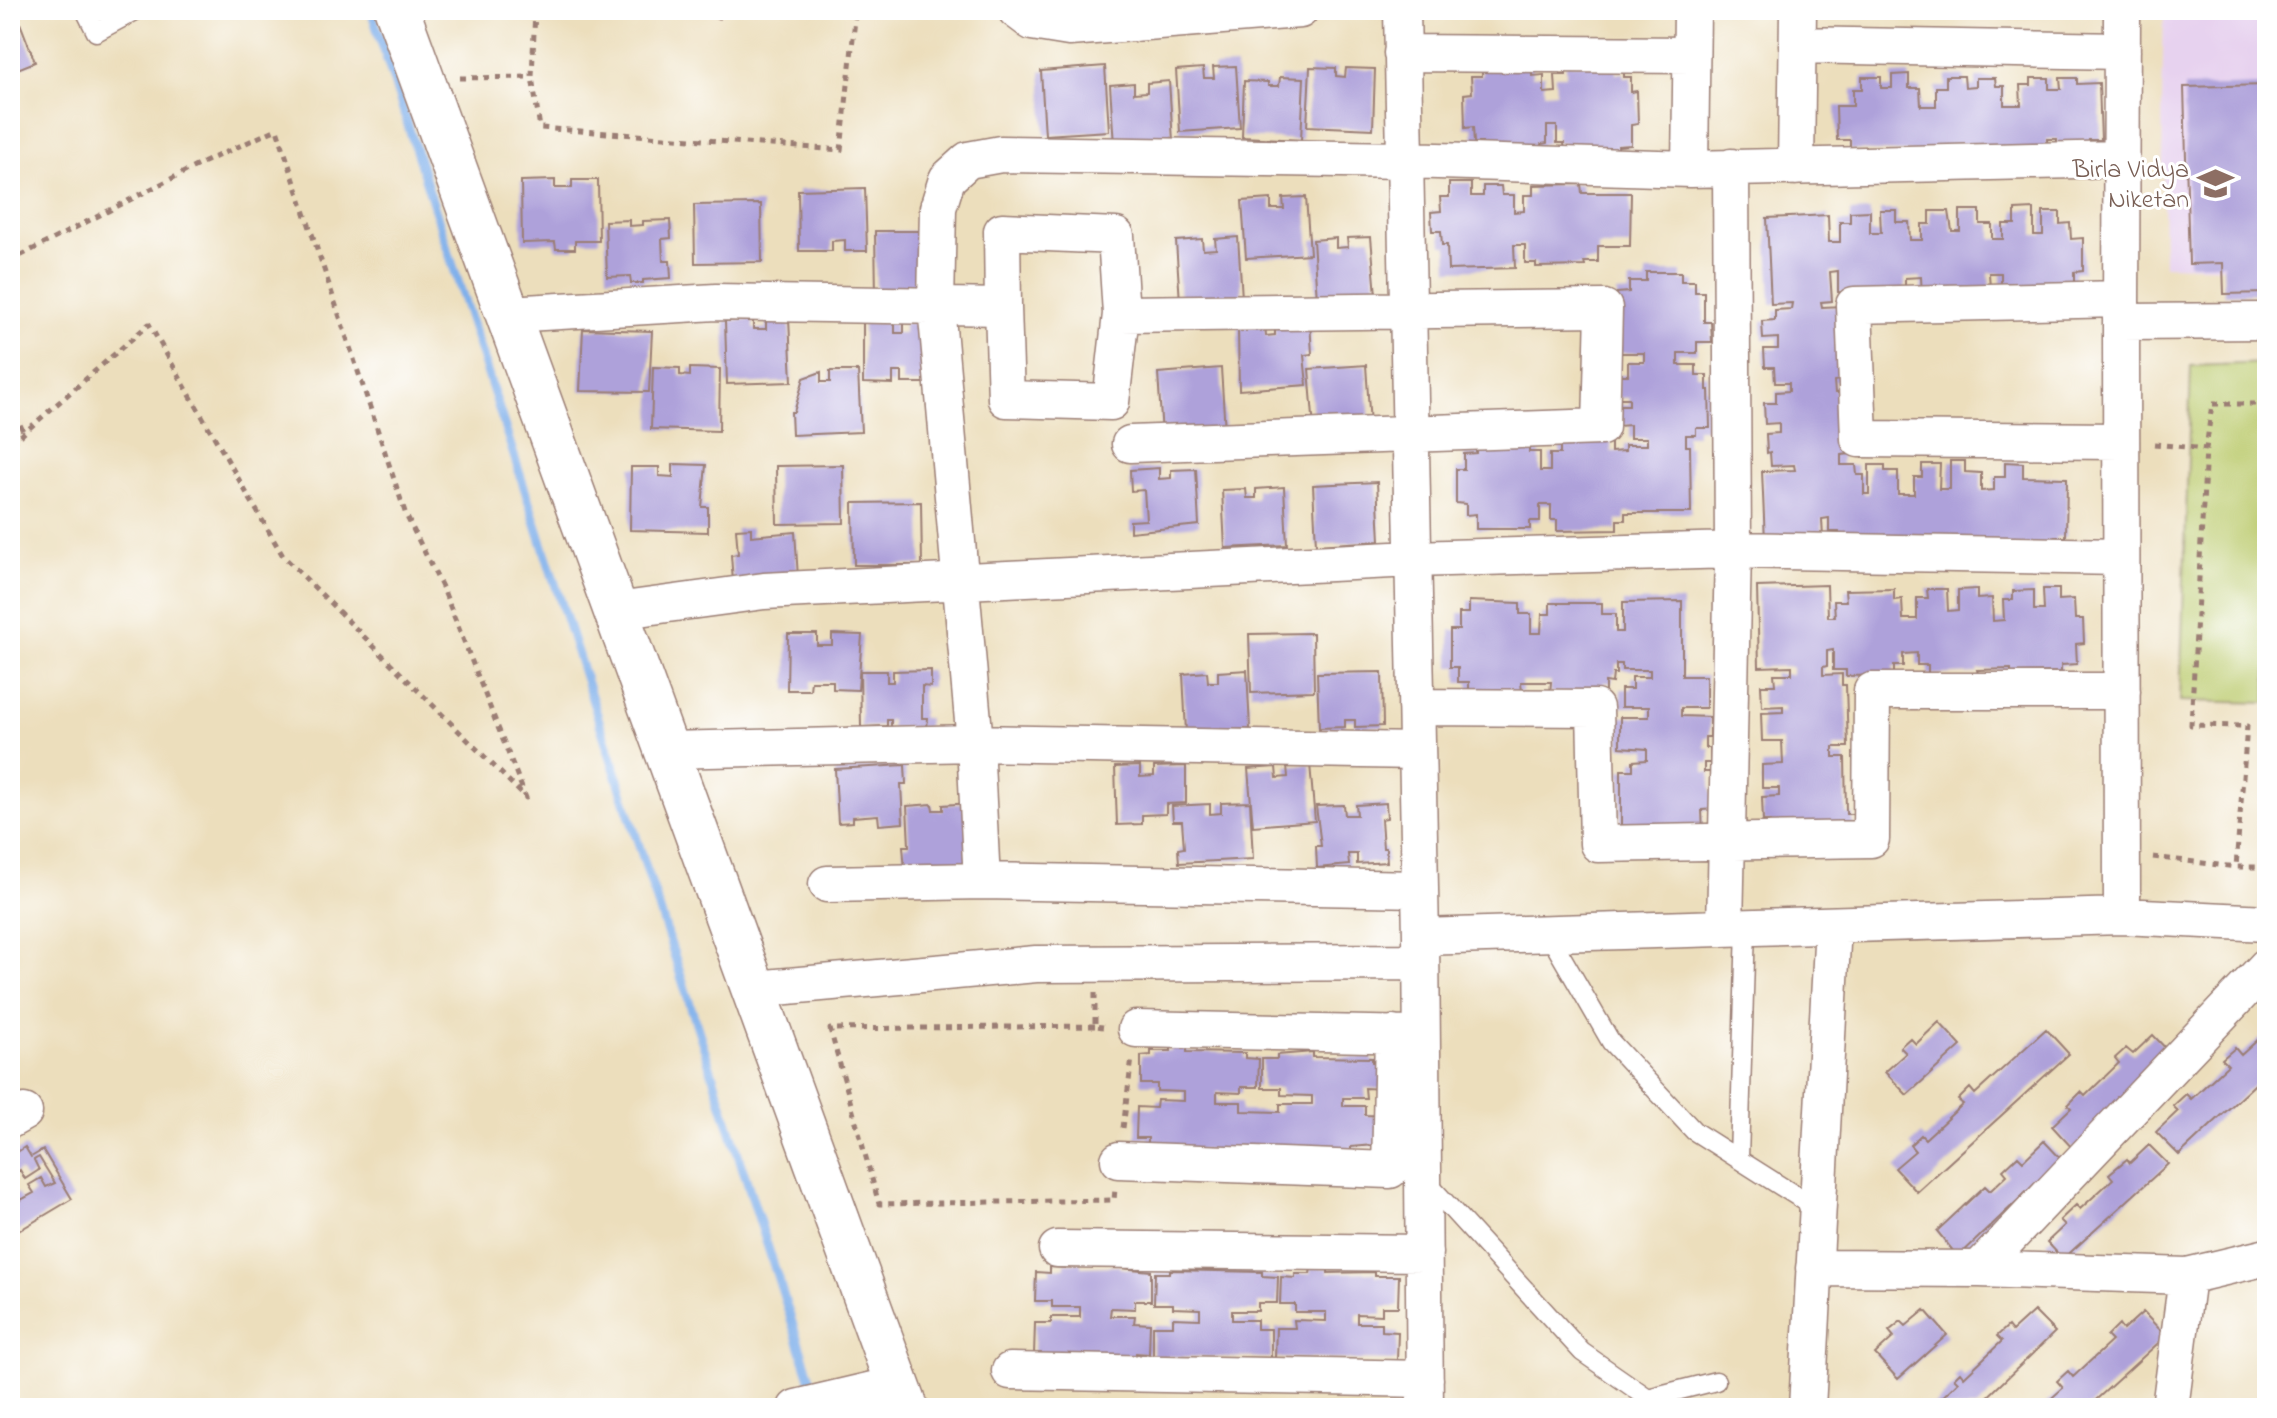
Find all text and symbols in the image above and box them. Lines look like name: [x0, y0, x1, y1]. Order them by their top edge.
place label: Birla Vidya Niketan: [2072, 152, 2189, 220]
school or university icon: Birla Vidya Niketan: [2196, 164, 2234, 202]

